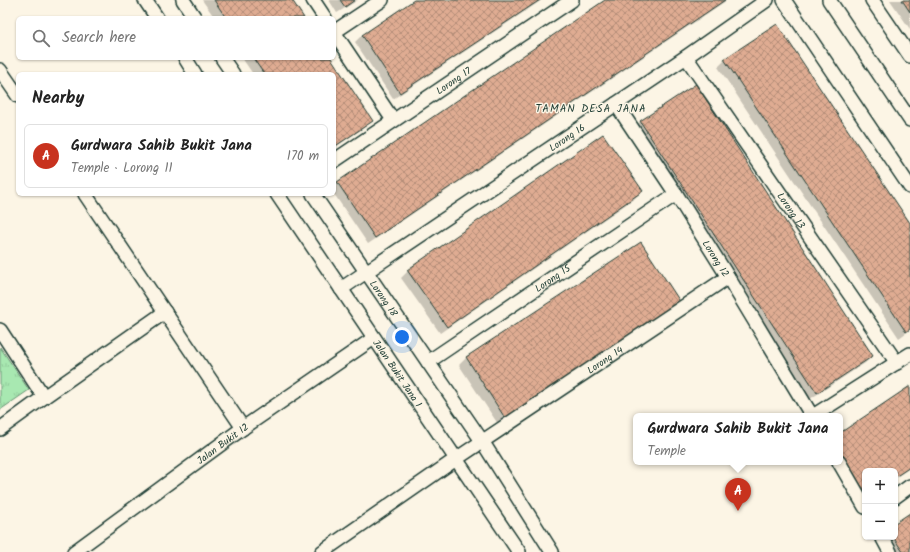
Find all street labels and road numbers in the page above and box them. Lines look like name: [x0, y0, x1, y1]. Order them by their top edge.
street label: Lorong 17: [433, 63, 475, 99]
street label: Lorong 16: [546, 120, 589, 156]
street label: Lorong 13: [773, 189, 809, 232]
street label: Lorong 12: [698, 237, 733, 281]
street label: Lorong 15: [532, 260, 575, 297]
street label: Lorong 18: [365, 277, 402, 321]
street label: Jalan Bukit Jana 1: [368, 336, 426, 411]
street label: Lorong 14: [584, 342, 627, 378]
street label: Jalan Bukit 12: [194, 419, 252, 468]

